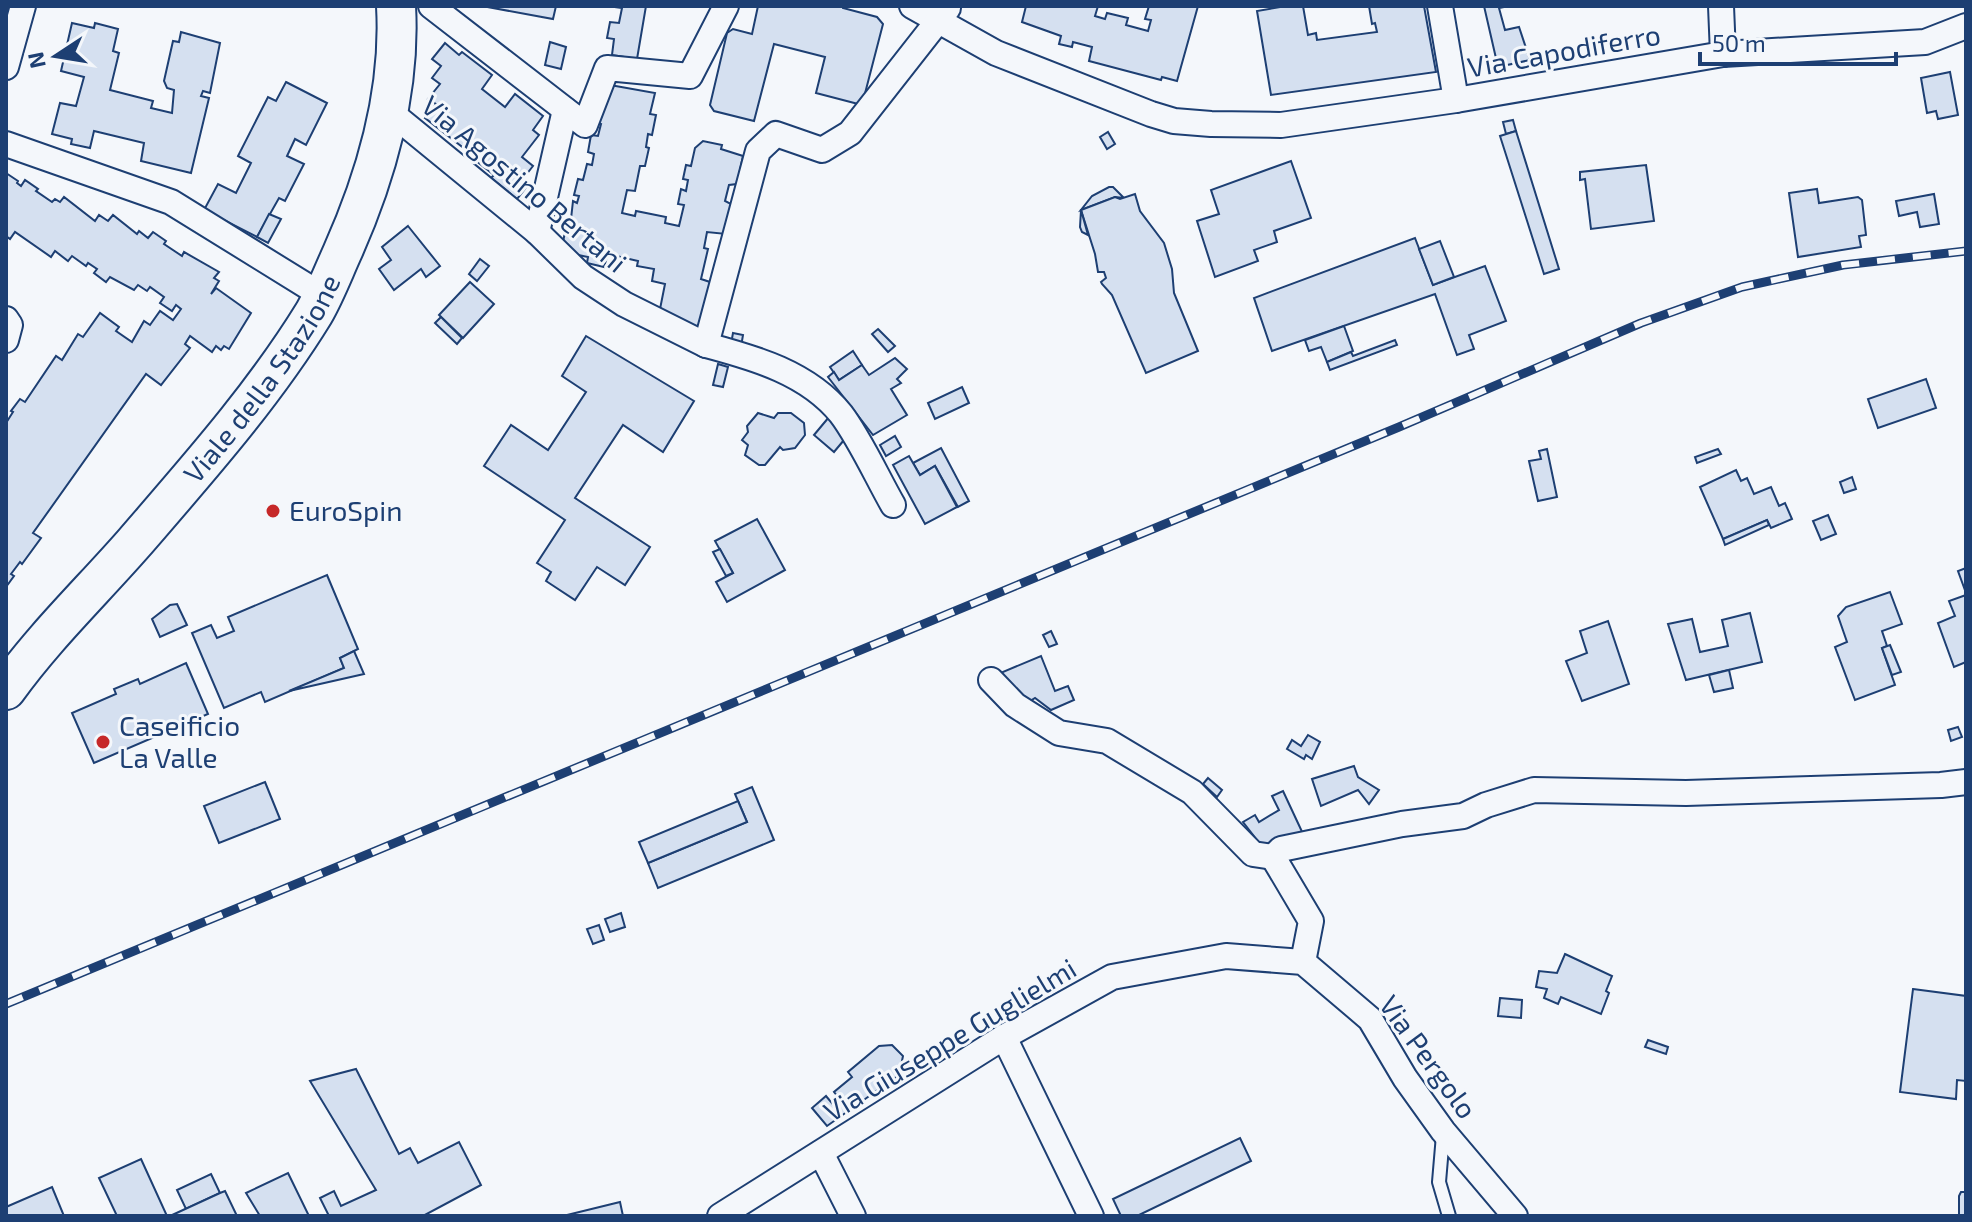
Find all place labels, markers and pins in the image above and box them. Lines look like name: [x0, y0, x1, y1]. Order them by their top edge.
place label: EuroSpin: [289, 493, 402, 527]
marker: EuroSpin: [264, 502, 282, 520]
place label: Caseificio La Valle: [119, 708, 240, 774]
marker: Caseificio La Valle: [94, 733, 112, 751]

